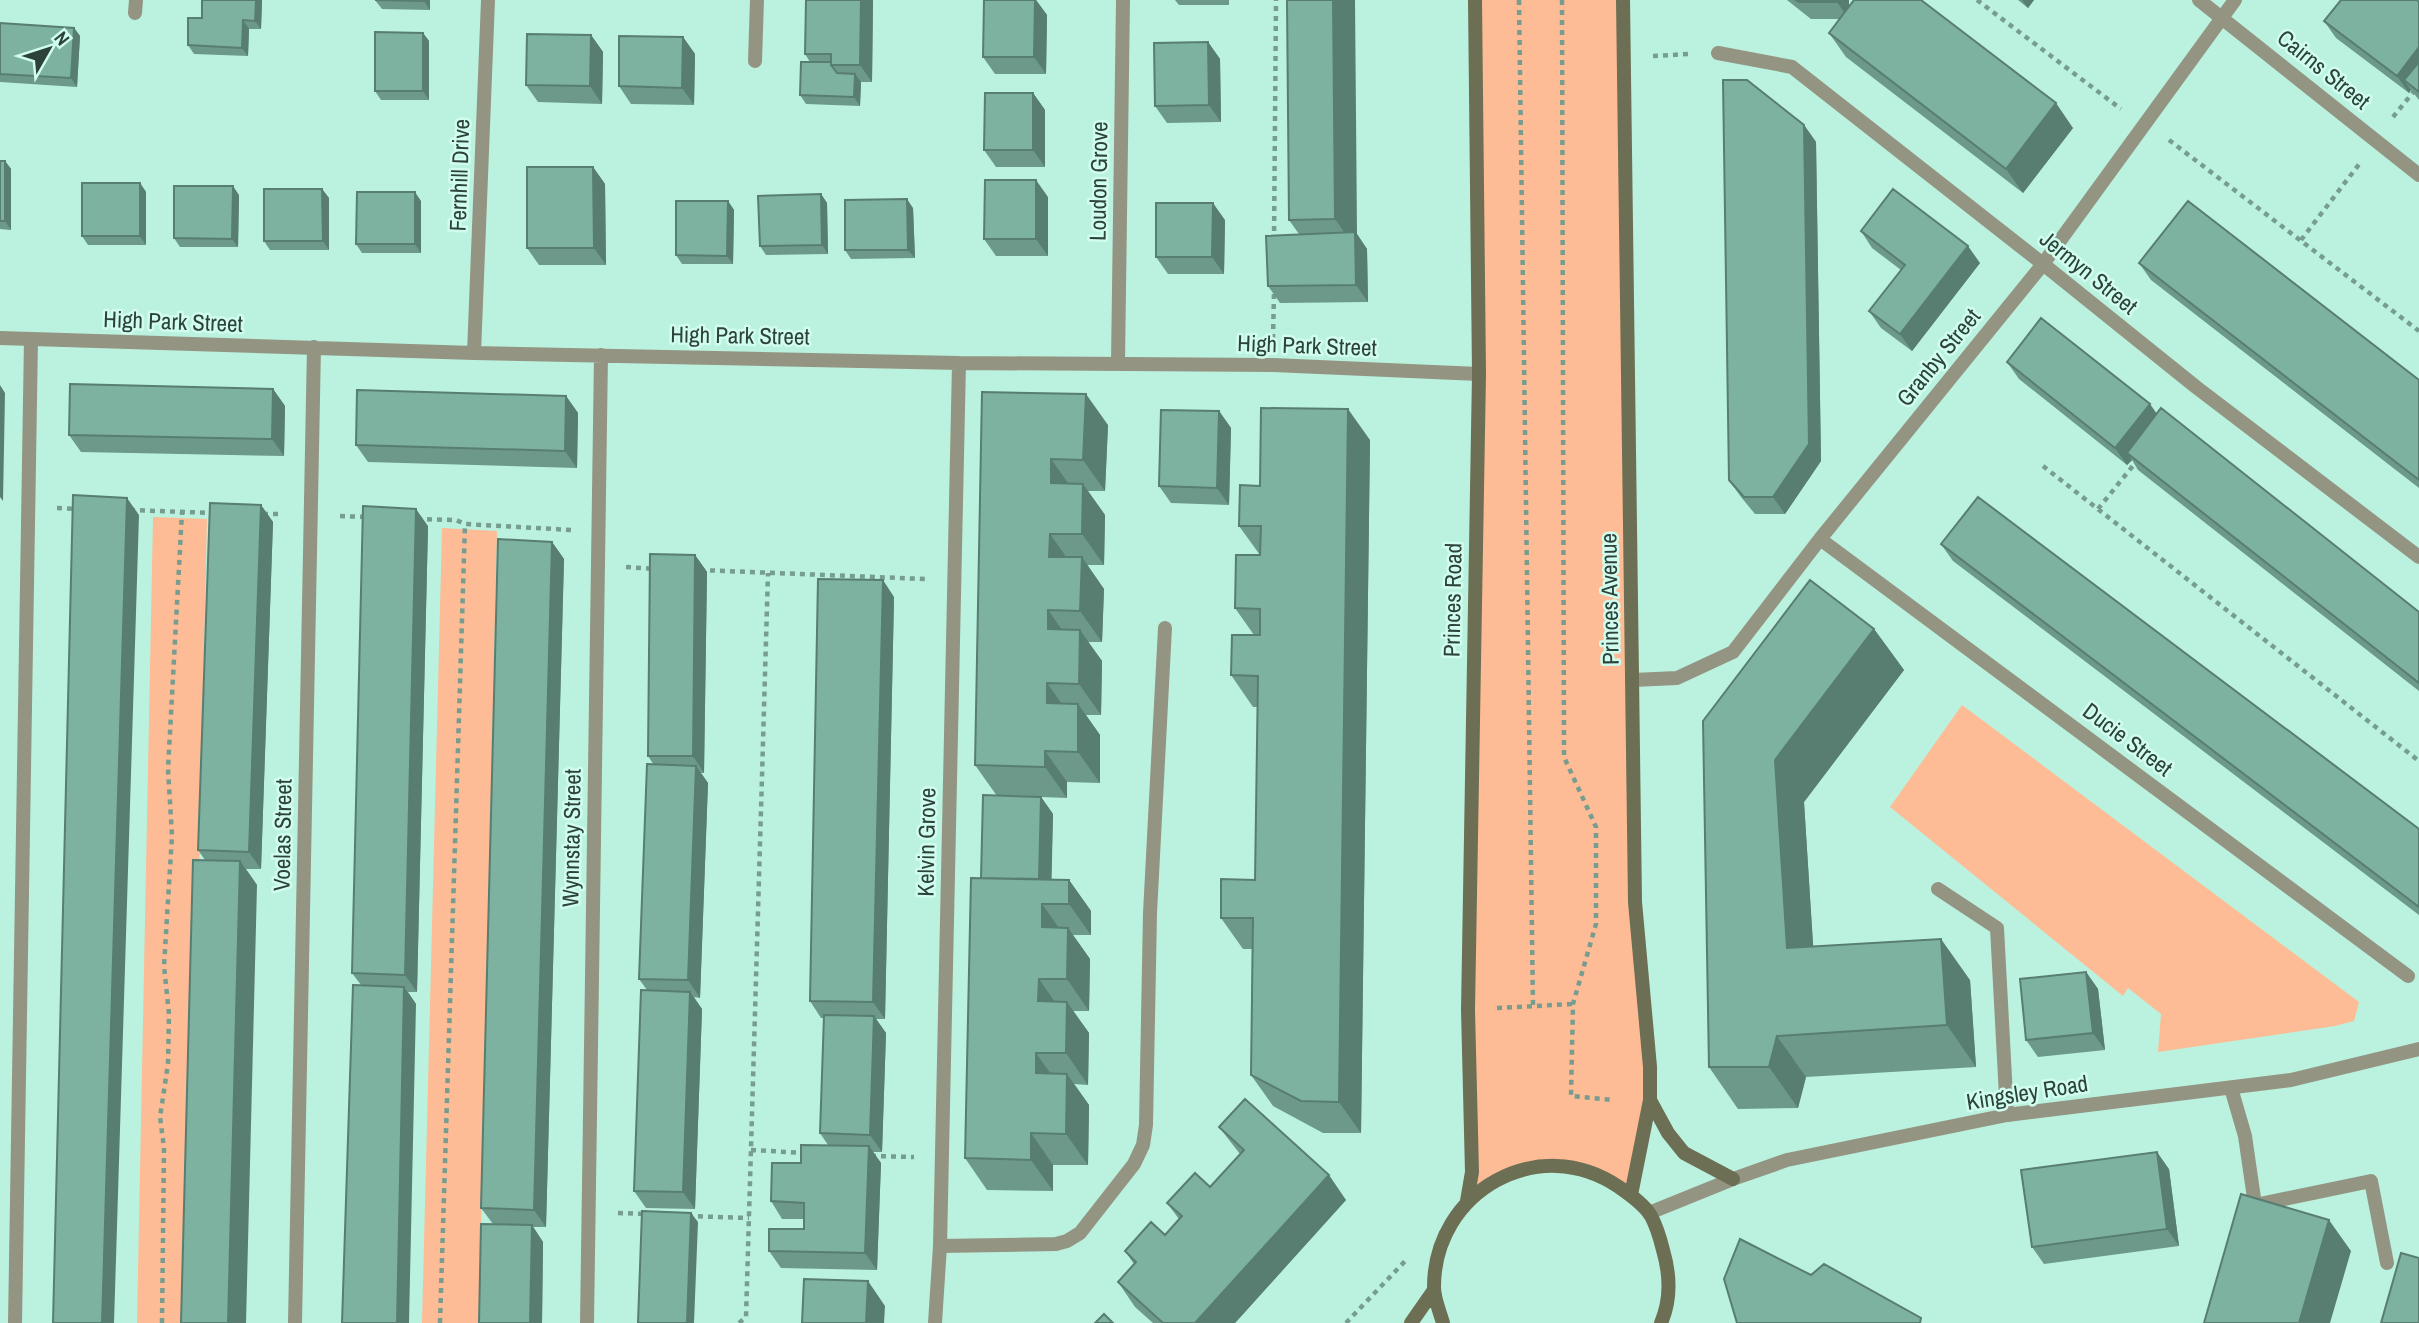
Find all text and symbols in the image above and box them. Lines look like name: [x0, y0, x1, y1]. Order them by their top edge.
north arrow: [14, 14, 84, 84]
street label: Cairns Street: [2271, 22, 2377, 116]
text: N: [49, 26, 76, 51]
street label: Fernhill Drive: [442, 118, 476, 232]
street label: Loudon Grove: [1081, 121, 1115, 241]
street label: Jermyn Street: [2034, 223, 2144, 321]
street label: Granby Street: [1889, 302, 1987, 412]
street label: High Park Street: [103, 303, 243, 339]
street label: High Park Street: [670, 318, 810, 352]
street label: High Park Street: [1237, 327, 1377, 363]
street label: Princes Avenue: [1592, 533, 1626, 665]
street label: Princes Road: [1436, 543, 1468, 657]
street label: Ducie Street: [2077, 695, 2179, 783]
street label: Wynnstay Street: [554, 769, 588, 907]
street label: Voelas Street: [266, 779, 298, 891]
street label: Kelvin Grove: [910, 787, 942, 897]
street label: Kingsley Road: [1964, 1067, 2090, 1117]

